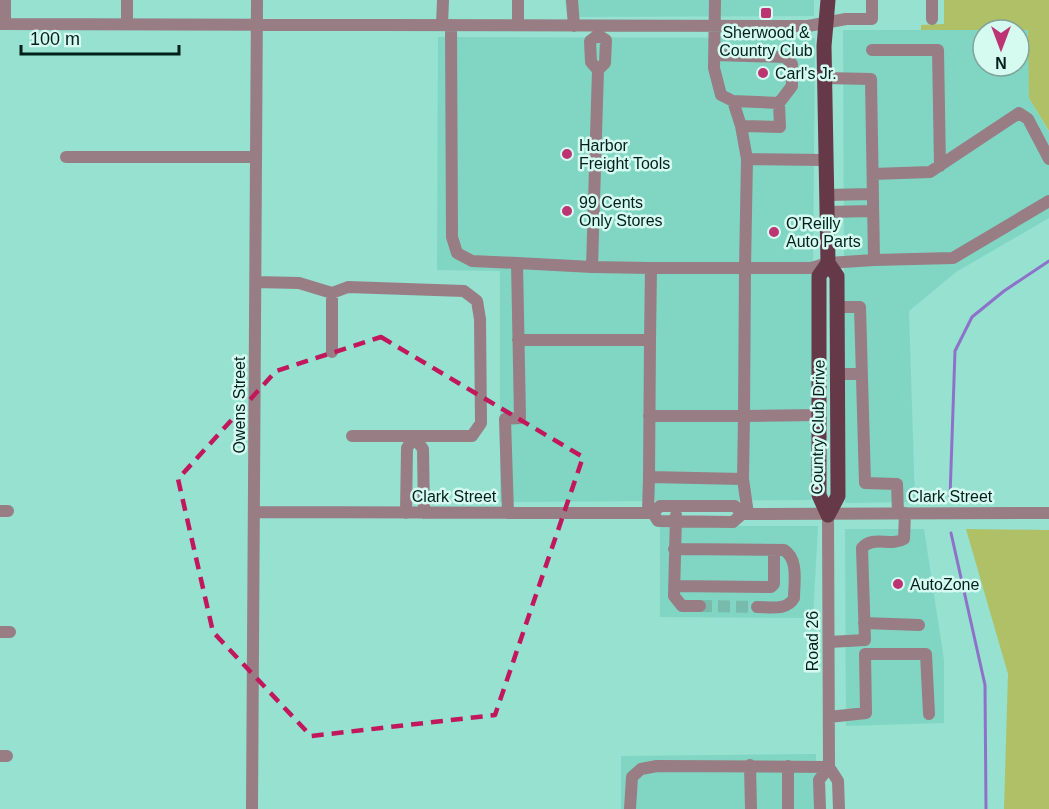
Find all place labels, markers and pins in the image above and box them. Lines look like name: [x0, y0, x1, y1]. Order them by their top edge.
marker: Sherwood & Country Club: [759, 6, 773, 20]
place label: Sherwood & Country Club: [719, 24, 813, 59]
place label: Carl's Jr.: [775, 65, 837, 82]
marker: Carl's Jr.: [756, 66, 770, 80]
place label: Harbor Freight Tools: [579, 137, 670, 172]
marker: Harbor Freight Tools: [560, 147, 574, 161]
place label: 99 Cents Only Stores: [579, 194, 663, 229]
marker: 99 Cents Only Stores: [560, 204, 574, 218]
place label: O'Reilly Auto Parts: [786, 215, 861, 250]
marker: O'Reilly Auto Parts: [767, 225, 781, 239]
place label: AutoZone: [910, 576, 979, 593]
marker: AutoZone: [891, 577, 905, 591]

